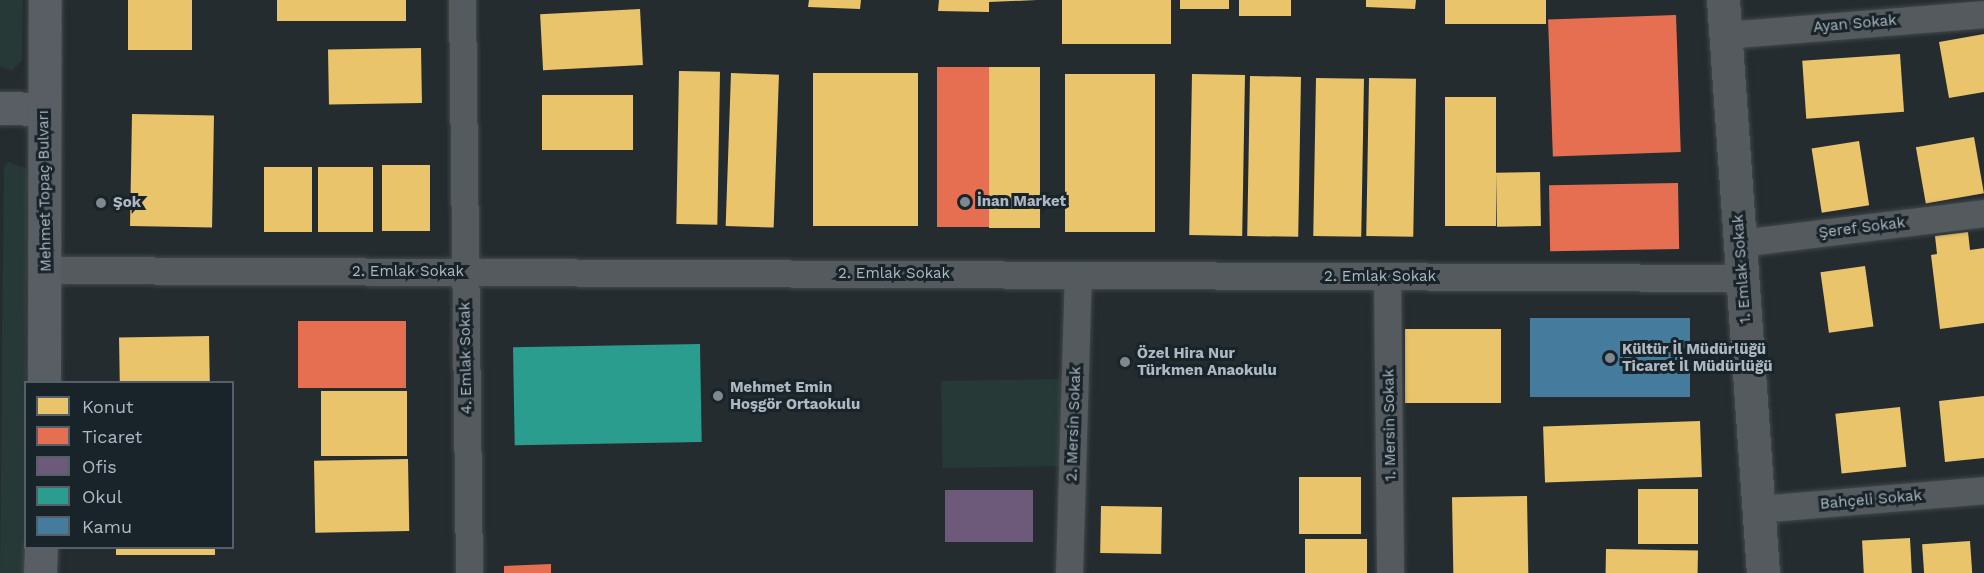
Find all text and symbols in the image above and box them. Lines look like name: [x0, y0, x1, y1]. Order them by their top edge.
street label: Ayan Sokak: [1813, 11, 1897, 37]
street label: Mehmet Topaç Bulvarı: [35, 110, 55, 272]
place label: İnan Market: [977, 193, 1066, 211]
place label: Şok: [113, 194, 141, 212]
marker: İnan Market: [958, 195, 972, 209]
marker: Şok: [94, 196, 108, 210]
street label: 1. Emlak Sokak: [1729, 214, 1755, 324]
street label: Şeref Sokak: [1817, 214, 1907, 242]
street label: 2. Emlak Sokak: [352, 263, 464, 281]
street label: 2. Emlak Sokak: [838, 265, 950, 283]
street label: 2. Emlak Sokak: [1324, 268, 1436, 286]
street label: 4. Emlak Sokak: [456, 302, 476, 414]
place label: Kültür İl Müdürlüğü Ticaret İl Müdürlüğü: [1622, 340, 1773, 375]
place label: Özel Hira Nur Türkmen Anaokulu: [1137, 344, 1277, 379]
marker: Kültür İl Müdürlüğü Ticaret İl Müdürlüğü: [1603, 351, 1617, 365]
marker: Özel Hira Nur Türkmen Anaokulu: [1118, 355, 1132, 369]
street label: 2. Mersin Sokak: [1063, 366, 1085, 482]
street label: 1. Mersin Sokak: [1380, 369, 1400, 481]
place label: Mehmet Emin Hoşgör Ortaokulu: [730, 378, 860, 413]
legend: [24, 381, 234, 549]
marker: Mehmet Emin Hoşgör Ortaokulu: [711, 389, 725, 403]
text: Konut: [82, 396, 134, 417]
text: Ticaret: [82, 426, 142, 447]
text: Ofis: [82, 456, 117, 477]
text: Okul: [82, 486, 122, 507]
street label: Bahçeli Sokak: [1819, 487, 1923, 513]
text: Kamu: [82, 516, 132, 537]

